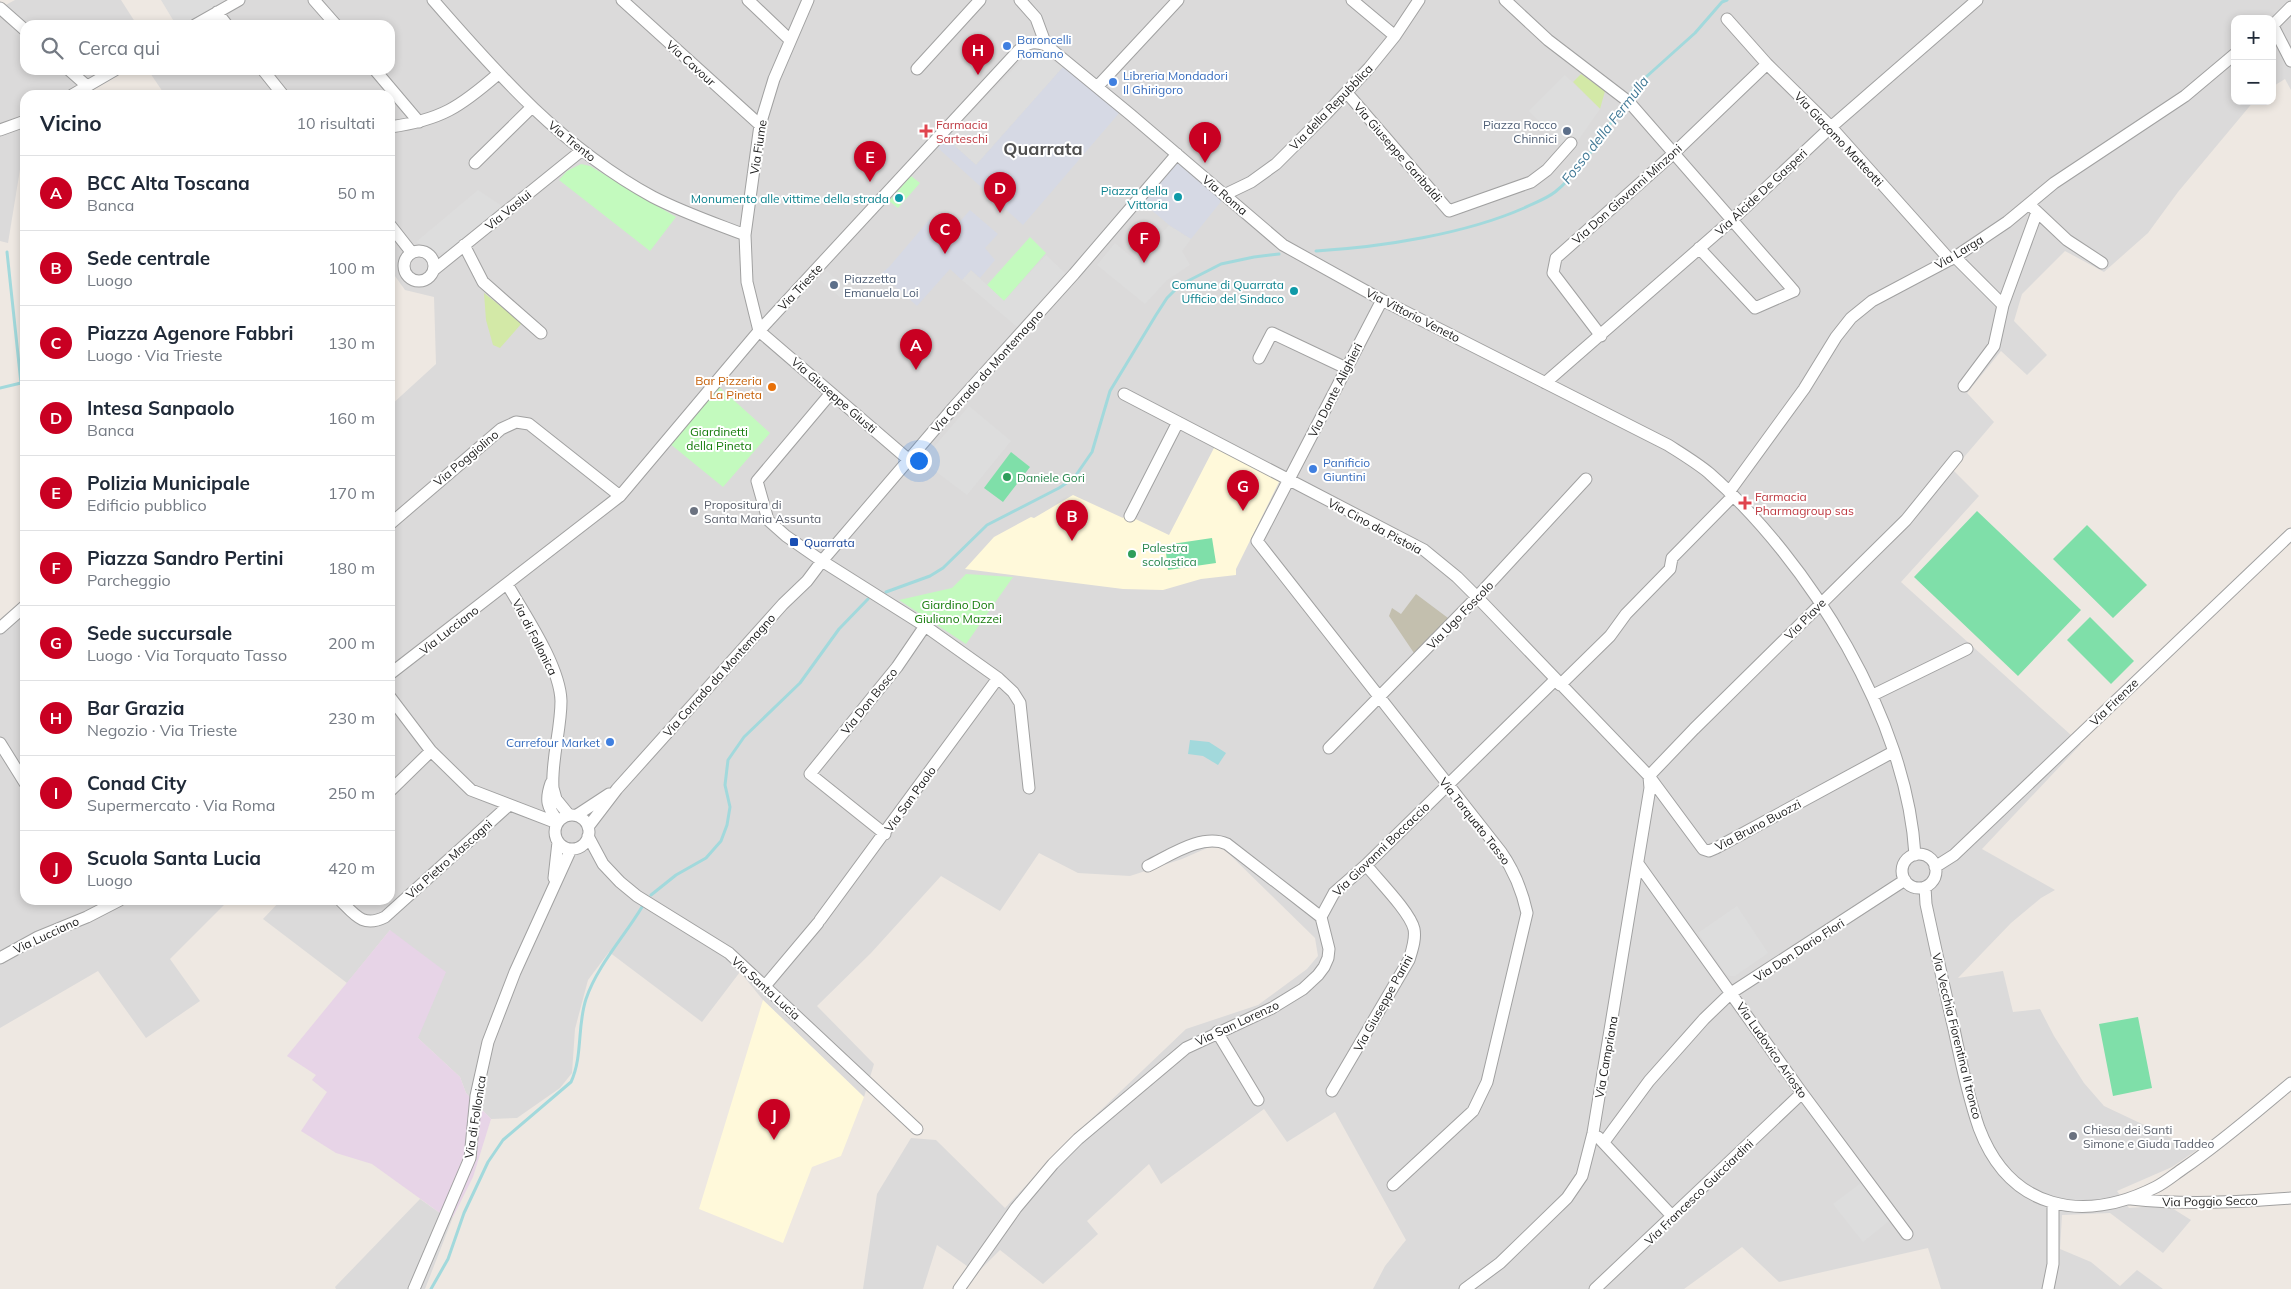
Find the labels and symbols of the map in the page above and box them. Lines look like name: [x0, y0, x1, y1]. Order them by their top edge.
place label: Baroncelli Romano: [1017, 32, 1072, 61]
pin: H: [962, 34, 994, 75]
street label: Via Cavour: [663, 37, 719, 89]
marker: Baroncelli Romano: [1001, 40, 1013, 52]
street label: Via della Repubblica: [1286, 61, 1376, 153]
place label: Libreria Mondadori Il Ghirigoro: [1123, 68, 1228, 97]
water label: Fosso della Fermulla: [1557, 73, 1653, 187]
marker: Libreria Mondadori Il Ghirigoro: [1107, 76, 1119, 88]
street label: Via Giacomo Matteotti: [1791, 89, 1887, 189]
street label: Via Giuseppe Garibaldi: [1351, 99, 1445, 205]
street label: Via Trento: [545, 117, 599, 165]
place label: Farmacia Sarteschi: [936, 117, 988, 146]
place label: Piazza Rocco Chinnici: [1483, 117, 1557, 146]
street label: Via Fiume: [746, 119, 770, 175]
pin: I: [1189, 122, 1221, 163]
marker: Farmacia Sarteschi: [920, 125, 932, 137]
marker: Piazza Rocco Chinnici: [1561, 125, 1573, 137]
district label: Quarrata: [1003, 137, 1083, 160]
pin: E: [854, 141, 886, 182]
street label: Via Don Giovanni Minzoni: [1569, 141, 1685, 247]
street label: Via Alcide De Gasperi: [1712, 145, 1810, 239]
pin: D: [984, 172, 1016, 213]
street label: Via Roma: [1199, 172, 1251, 218]
place label: Piazza della Vittoria: [1101, 183, 1168, 212]
street label: Via Vaslui: [482, 187, 534, 233]
place label: Monumento alle vittime della strada: [691, 191, 889, 206]
marker: Piazza della Vittoria: [1172, 191, 1184, 203]
marker: Monumento alle vittime della strada: [893, 192, 905, 204]
pin: C: [929, 213, 961, 254]
pin: F: [1128, 222, 1160, 263]
street label: Via Larga: [1932, 232, 1986, 272]
street label: Via Trieste: [775, 261, 825, 313]
place label: Piazzetta Emanuela Loi: [844, 271, 919, 300]
place label: Comune di Quarrata Ufficio del Sindaco: [1171, 277, 1284, 306]
marker: Piazzetta Emanuela Loi: [828, 279, 840, 291]
marker: Comune di Quarrata Ufficio del Sindaco: [1288, 285, 1300, 297]
street label: Via Vittorio Veneto: [1363, 285, 1463, 345]
street label: Via Corrado da Montemagno: [928, 306, 1046, 436]
pin: A: [900, 329, 932, 370]
street label: Via Dante Alighieri: [1305, 340, 1365, 440]
street label: Via Giuseppe Giusti: [788, 354, 880, 436]
place label: Bar Pizzeria La Pineta: [695, 373, 762, 402]
marker: Bar Pizzeria La Pineta: [766, 381, 778, 393]
park label: Giardinetti della Pineta: [686, 424, 752, 453]
street label: Via Poggiolino: [431, 427, 501, 489]
your location: [906, 448, 932, 474]
place label: Panificio Giuntini: [1323, 455, 1370, 484]
marker: Panificio Giuntini: [1307, 463, 1319, 475]
place label: Daniele Gori: [1017, 470, 1085, 485]
pin: G: [1227, 470, 1259, 511]
marker: Daniele Gori: [1001, 471, 1013, 483]
place label: Farmacia Pharmagroup sas: [1755, 489, 1854, 518]
street label: Via Cino da Pistoia: [1325, 495, 1425, 557]
place label: Propositura di Santa Maria Assunta: [704, 497, 821, 526]
marker: Farmacia Pharmagroup sas: [1739, 497, 1751, 509]
pin: B: [1056, 500, 1088, 541]
marker: Propositura di Santa Maria Assunta: [688, 505, 700, 517]
place label: Quarrata: [804, 535, 855, 550]
marker: Quarrata: [788, 536, 800, 548]
place label: Palestra scolastica: [1142, 540, 1197, 569]
marker: Palestra scolastica: [1126, 548, 1138, 560]
street label: Via Ugo Foscolo: [1424, 578, 1496, 652]
street label: Via Piave: [1781, 595, 1829, 643]
street label: Via di Follonica: [509, 596, 561, 678]
park label: Giardino Don Giuliano Mazzei: [914, 597, 1002, 626]
street label: Via Lucciano: [417, 602, 482, 658]
street label: Via Corrado da Montemagno: [660, 610, 778, 740]
street label: Via Don Bosco: [838, 665, 900, 737]
street label: Via Firenze: [2087, 675, 2141, 729]
place label: Carrefour Market: [506, 735, 600, 750]
marker: Carrefour Market: [604, 736, 616, 748]
street label: Via San Paolo: [881, 763, 939, 835]
street label: Via Torquato Tasso: [1436, 774, 1514, 868]
street label: Via Bruno Buozzi: [1712, 796, 1804, 854]
street label: Via Giovanni Boccaccio: [1329, 799, 1433, 899]
street label: Via Pietro Mascagni: [403, 816, 495, 902]
street label: Via Lucciano: [11, 913, 81, 957]
street label: Via Don Dario Flori: [1751, 915, 1847, 985]
street label: Via Vecchia Fiorentina II tronco: [1929, 951, 1985, 1121]
street label: Via Giuseppe Parini: [1350, 952, 1416, 1054]
street label: Via Santa Lucia: [729, 953, 803, 1023]
street label: Via San Lorenzo: [1193, 997, 1281, 1049]
street label: Via Ludovico Ariosto: [1733, 999, 1811, 1101]
street label: Via Campriana: [1591, 1015, 1621, 1099]
street label: Via di Follonica: [461, 1075, 489, 1159]
pin: J: [758, 1099, 790, 1140]
place label: Chiesa dei Santi Simone e Giuda Taddeo: [2083, 1122, 2215, 1151]
marker: Chiesa dei Santi Simone e Giuda Taddeo: [2067, 1130, 2079, 1142]
street label: Via Francesco Guicciardini: [1641, 1136, 1757, 1248]
street label: Via Poggio Secco: [2162, 1193, 2258, 1209]

